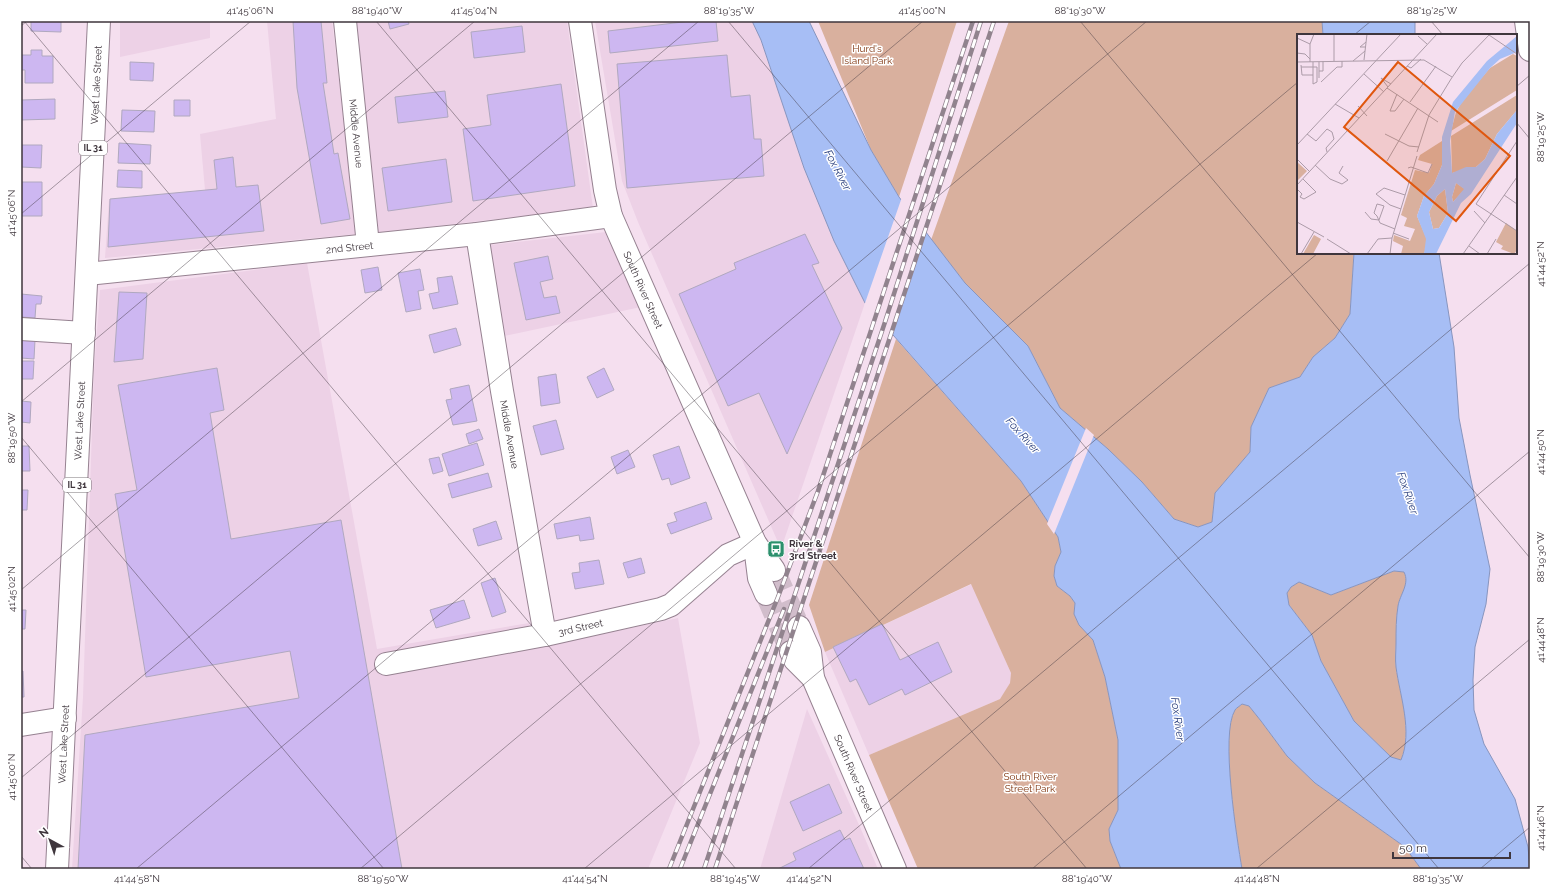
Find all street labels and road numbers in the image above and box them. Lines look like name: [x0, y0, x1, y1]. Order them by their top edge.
street label: West Lake Street: [89, 45, 104, 125]
street label: Middle Avenue: [347, 98, 365, 169]
road number: IL 31: [79, 141, 107, 155]
street label: 2nd Street: [325, 240, 375, 255]
street label: South River Street: [621, 250, 665, 331]
street label: West Lake Street: [72, 380, 87, 460]
street label: Middle Avenue: [498, 399, 521, 470]
road number: IL 31: [63, 478, 91, 492]
street label: 3rd Street: [557, 617, 605, 638]
street label: West Lake Street: [56, 704, 71, 784]
street label: South River Street: [832, 733, 875, 814]

